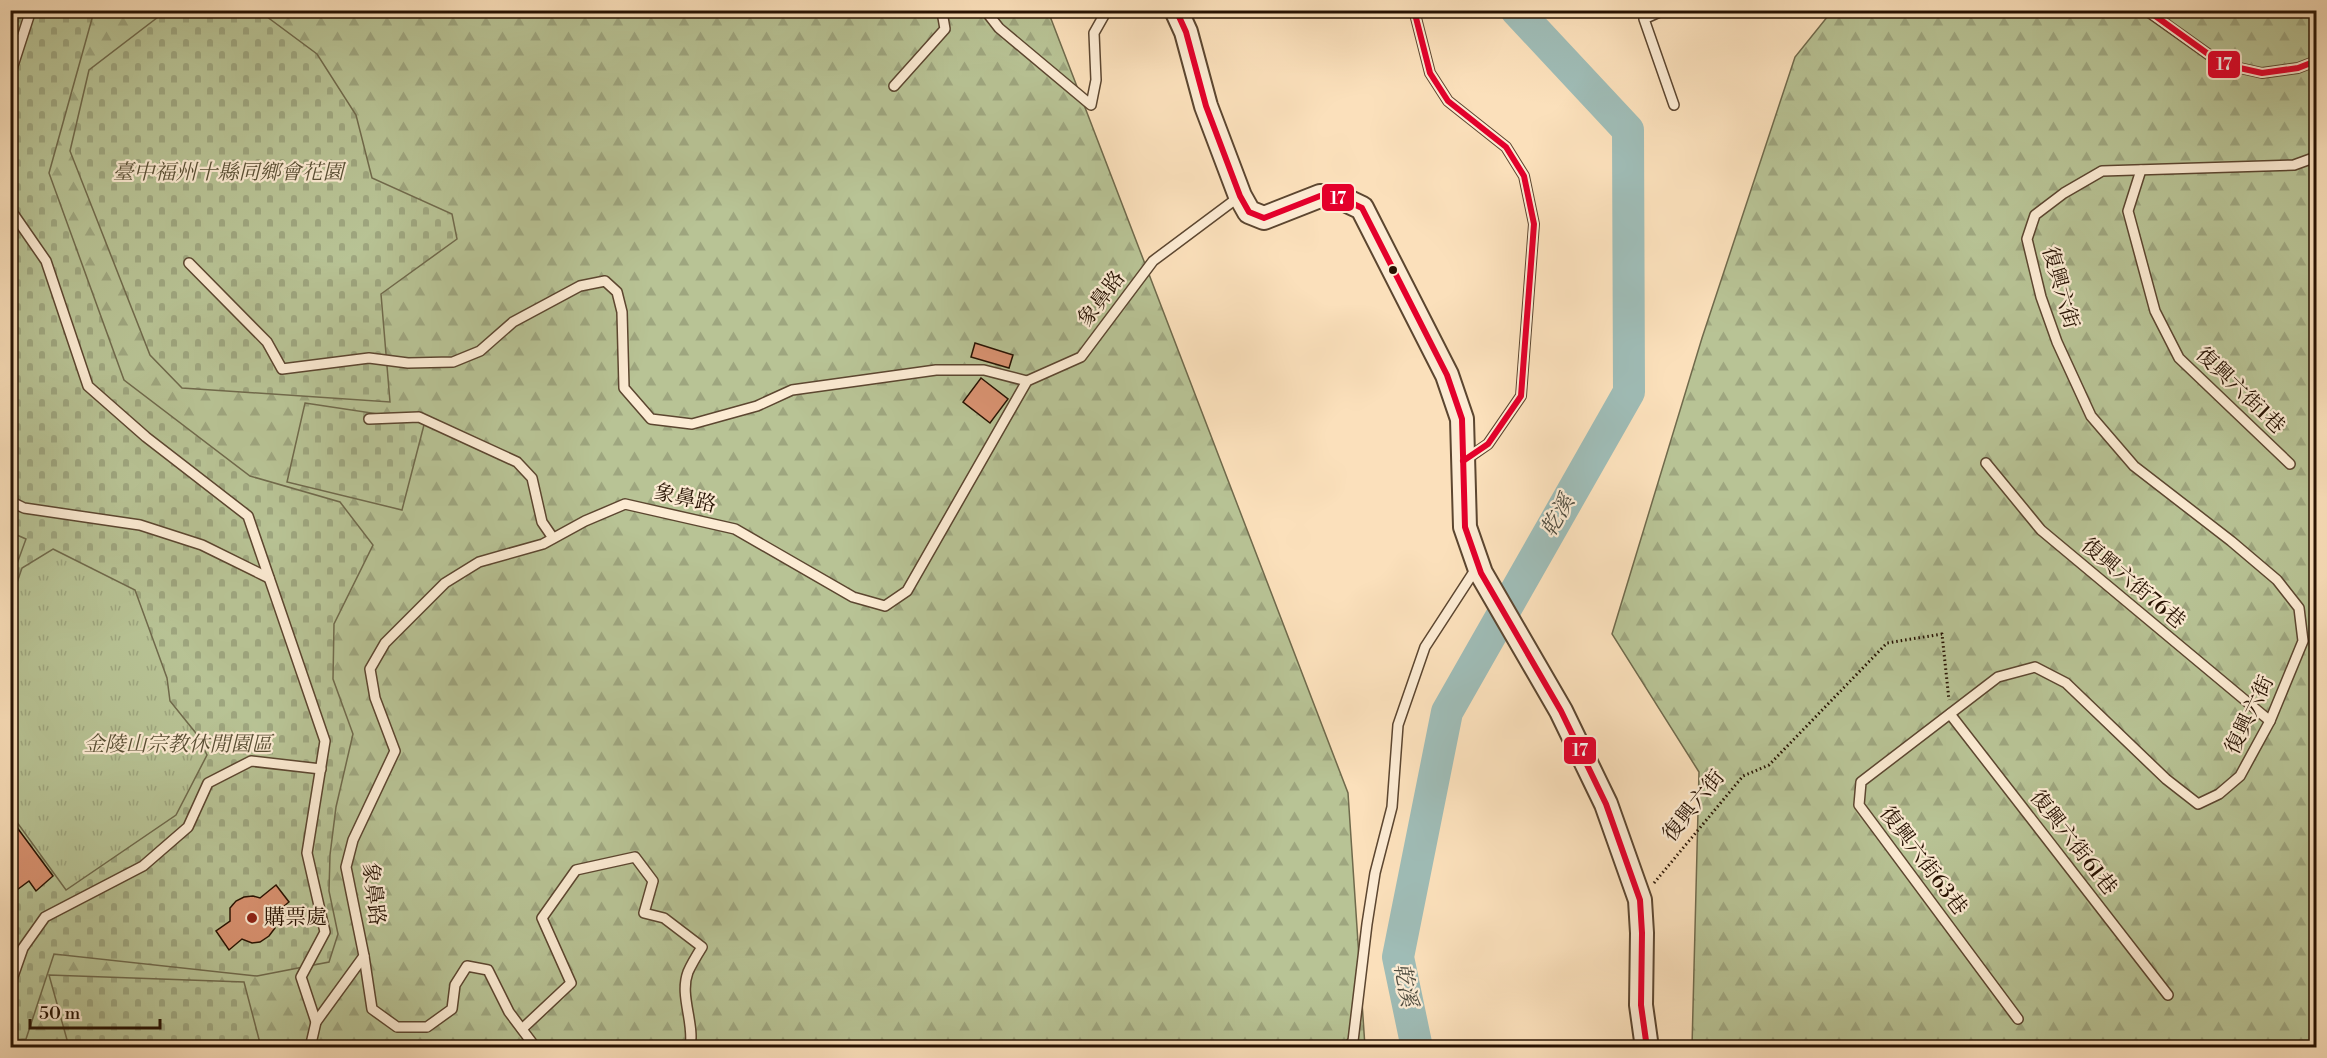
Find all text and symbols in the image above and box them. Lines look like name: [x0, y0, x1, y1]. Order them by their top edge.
line badge: 17: [2207, 50, 2241, 79]
text: 17: [2216, 55, 2233, 75]
park label: 臺中福州十縣同鄉會花園: [113, 160, 346, 186]
line badge: 17: [1321, 183, 1355, 212]
text: 17: [1330, 189, 1347, 209]
street label: 復興六街: [2036, 244, 2084, 332]
unlabelled marker: [1387, 264, 1399, 276]
street label: 象鼻路: [1073, 266, 1131, 332]
street label: 復興六街1巷: [2190, 342, 2290, 440]
street label: 象鼻路: [651, 479, 719, 519]
water label: 乾溪: [1535, 488, 1582, 542]
street label: 復興六街76巷: [2076, 533, 2190, 635]
street label: 復興六街: [2220, 672, 2280, 758]
park label: 金陵山宗教休閒園區: [84, 732, 275, 758]
line badge: 17: [1563, 736, 1597, 765]
text: 17: [1572, 741, 1589, 761]
street label: 復興六街: [1657, 765, 1731, 847]
street label: 復興六街61巷: [2024, 785, 2122, 901]
street label: 復興六街63巷: [1874, 802, 1972, 920]
street label: 象鼻路: [356, 861, 390, 927]
place label: 購票處: [264, 905, 327, 931]
marker: 購票處: [245, 911, 259, 925]
water label: 乾溪: [1388, 961, 1423, 1011]
scale bar: [30, 992, 160, 1030]
text: 50 m: [39, 1002, 81, 1025]

